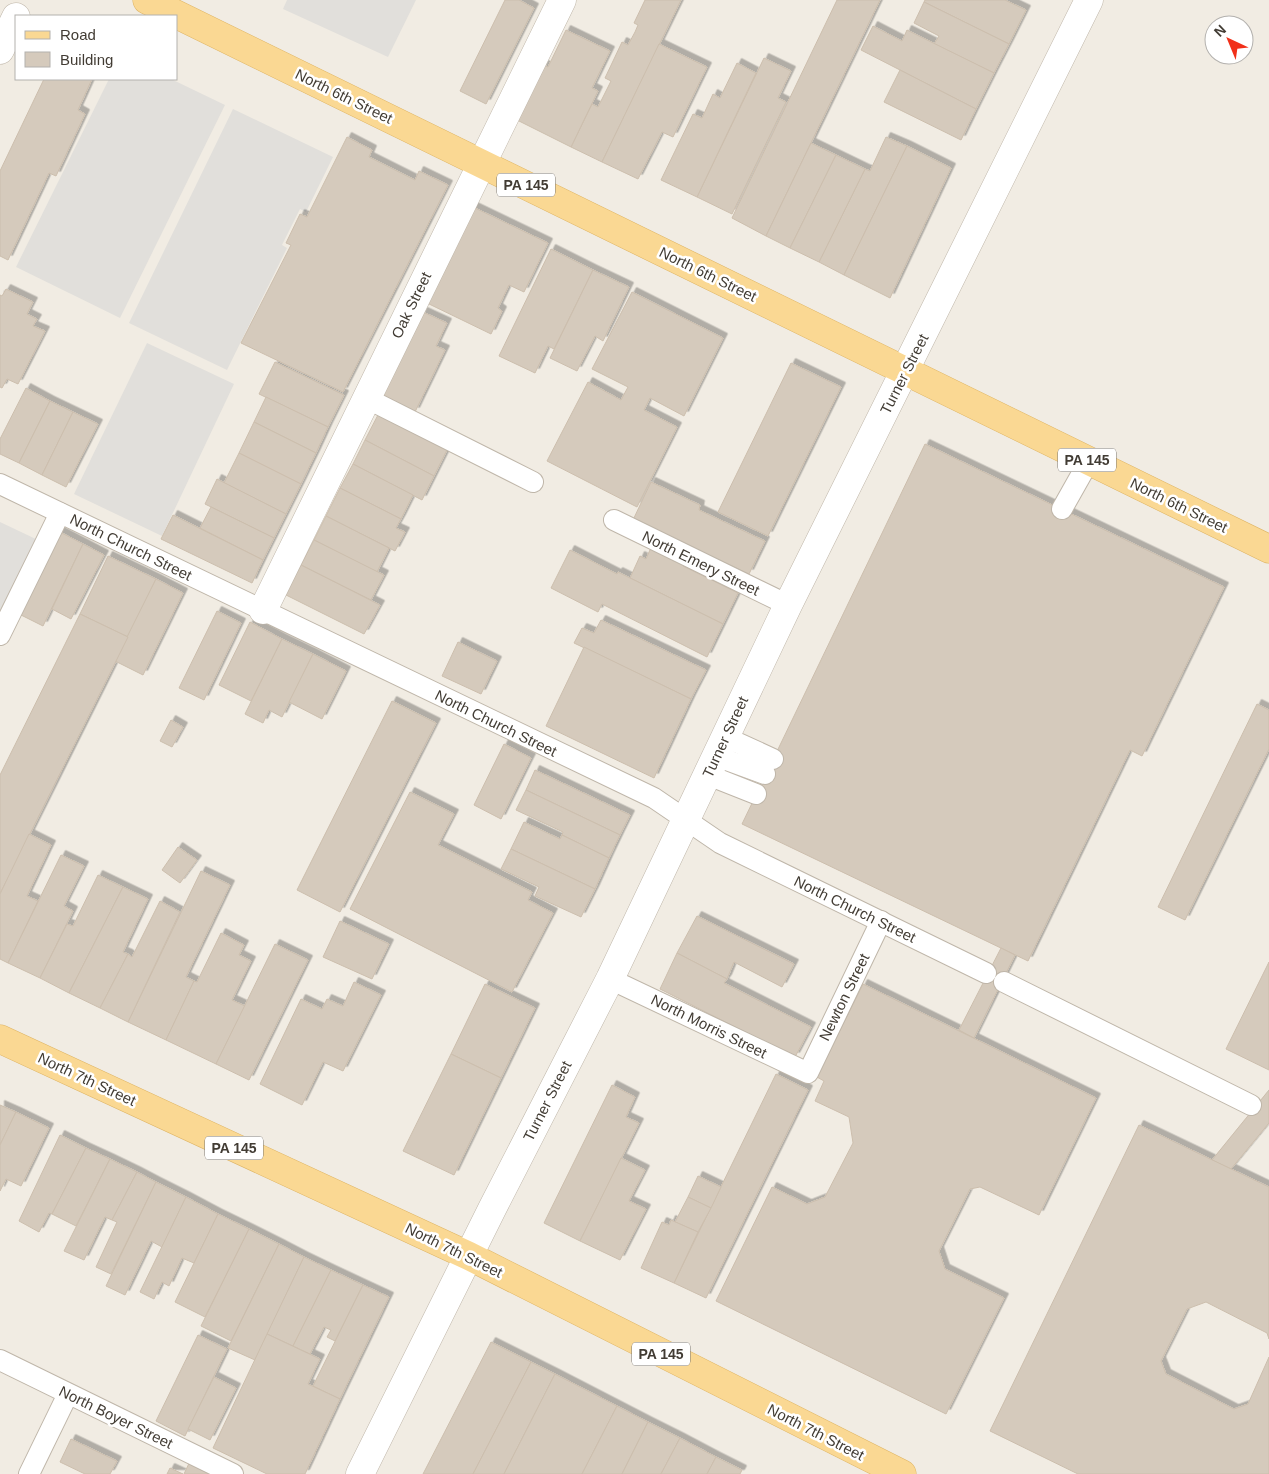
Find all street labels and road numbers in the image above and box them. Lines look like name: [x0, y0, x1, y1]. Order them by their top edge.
street label: North 6th Street: [293, 65, 396, 127]
road number: PA 145: [497, 174, 555, 196]
street label: North 6th Street: [657, 243, 760, 305]
street label: Oak Street: [388, 268, 435, 341]
street label: Turner Street: [876, 330, 932, 417]
road number: PA 145: [1058, 448, 1116, 472]
street label: North 6th Street: [1128, 474, 1231, 536]
street label: North Church Street: [67, 510, 195, 584]
street label: North Emery Street: [640, 527, 763, 599]
street label: North Church Street: [432, 686, 560, 760]
street label: Turner Street: [699, 693, 752, 780]
street label: North Church Street: [791, 872, 919, 946]
street label: Newton Street: [816, 950, 873, 1043]
street label: North Morris Street: [648, 991, 770, 1062]
street label: North 7th Street: [35, 1049, 139, 1109]
street label: Turner Street: [519, 1057, 575, 1144]
road number: PA 145: [205, 1136, 263, 1160]
street label: North 7th Street: [403, 1219, 506, 1281]
road number: PA 145: [632, 1342, 690, 1366]
street label: North Boyer Street: [56, 1382, 176, 1452]
street label: North 7th Street: [765, 1400, 868, 1464]

